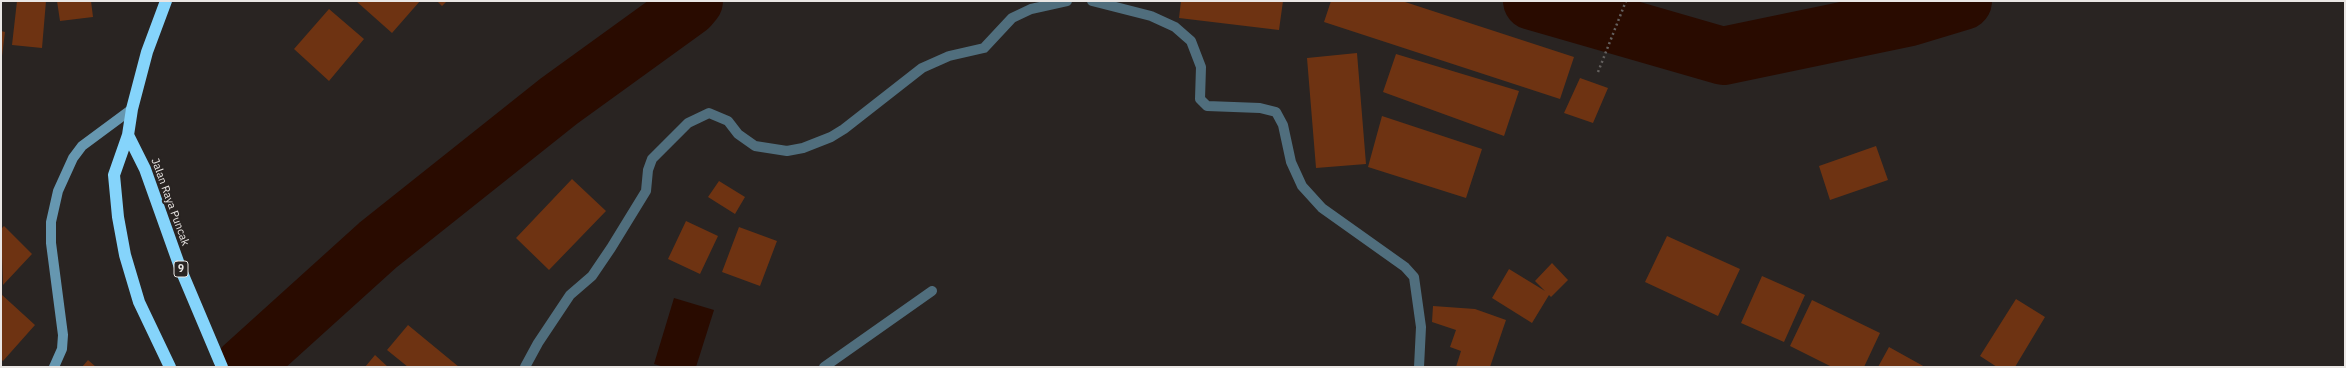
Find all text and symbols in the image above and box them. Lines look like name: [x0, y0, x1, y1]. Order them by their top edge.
street label: Jalan Raya Puncak: [148, 156, 192, 248]
road number: 9: [174, 261, 188, 277]

